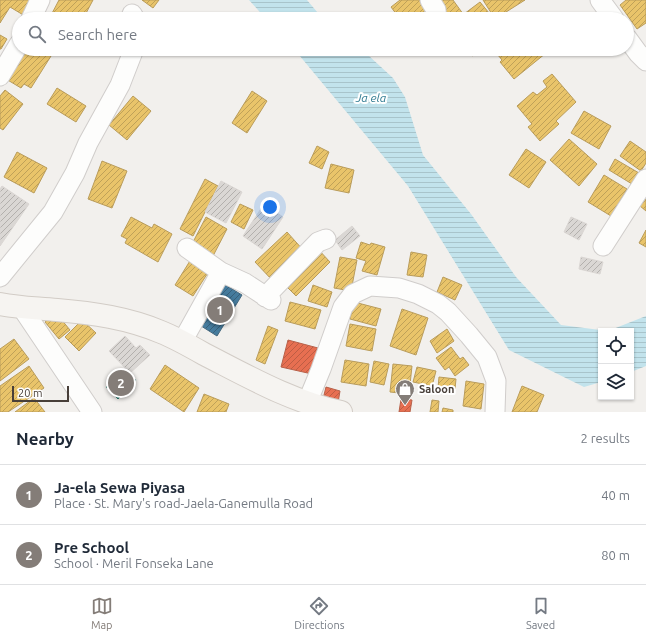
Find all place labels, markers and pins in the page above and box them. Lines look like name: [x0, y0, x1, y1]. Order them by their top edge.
pin: 1: [207, 295, 233, 325]
pin: 2: [108, 368, 134, 398]
shop icon: Saloon: [394, 378, 416, 406]
place label: Saloon: [419, 383, 454, 395]

